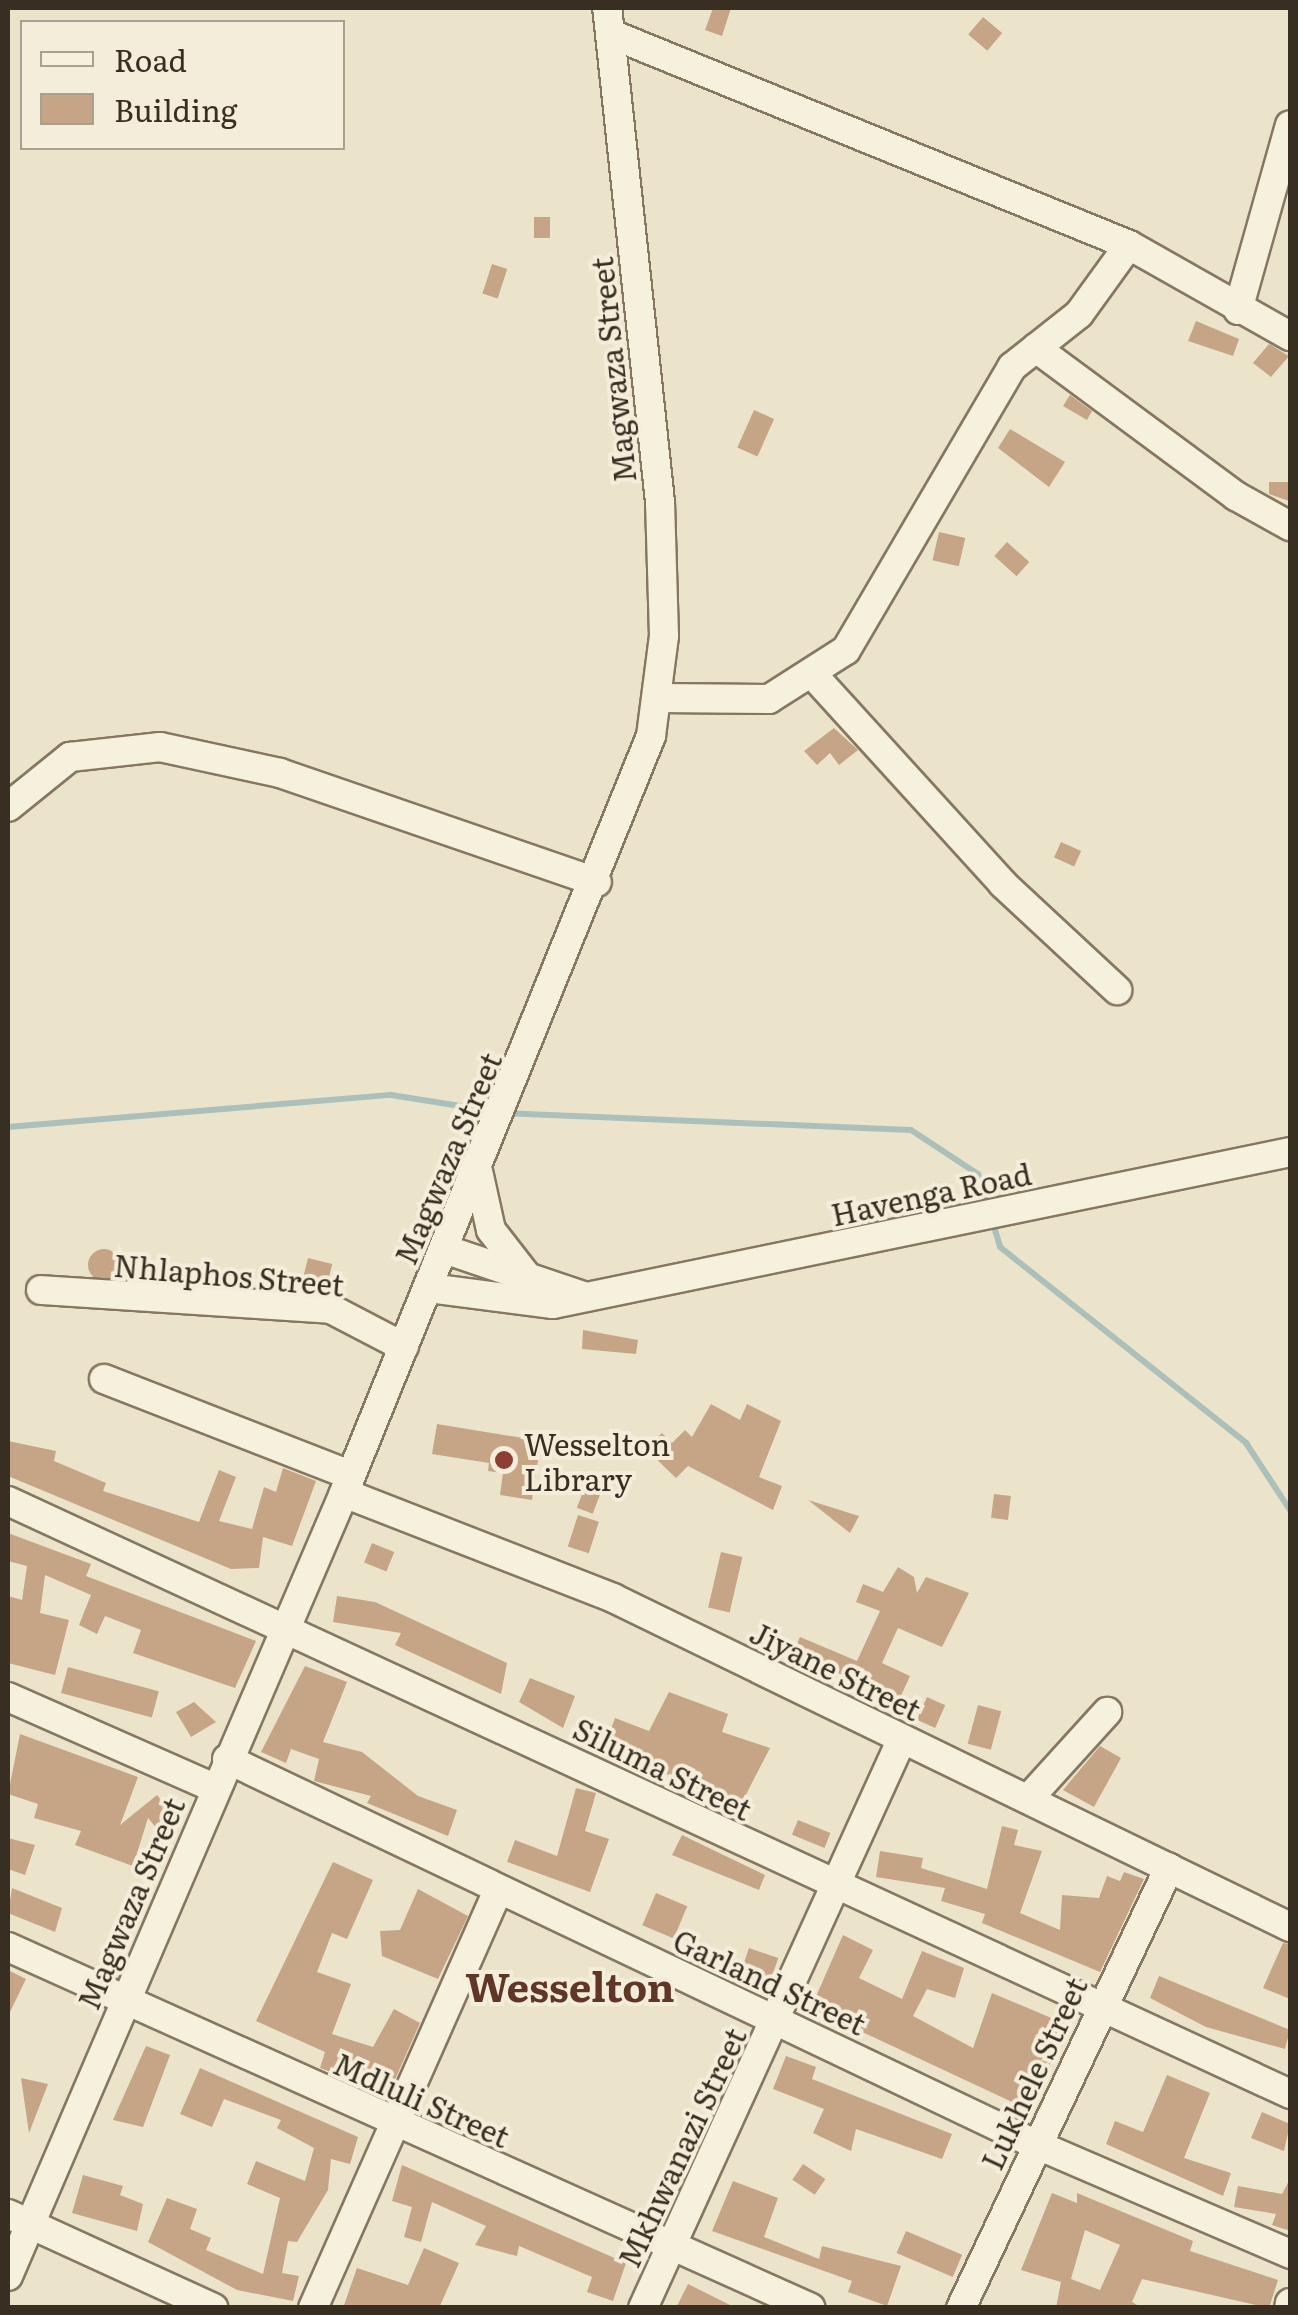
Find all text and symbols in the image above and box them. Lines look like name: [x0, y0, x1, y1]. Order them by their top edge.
legend: [20, 20, 345, 150]
text: Road: [114, 37, 187, 81]
text: Building: [114, 87, 238, 131]
street label: Magwaza Street: [582, 255, 642, 485]
street label: Magwaza Street: [386, 1047, 508, 1269]
street label: Havenga Road: [828, 1154, 1034, 1232]
street label: Nhlaphos Street: [112, 1246, 346, 1302]
place label: Wesselton Library: [524, 1425, 670, 1496]
marker: Wesselton Library: [493, 1449, 515, 1471]
street label: Jiyane Street: [745, 1613, 927, 1727]
street label: Siluma Street: [568, 1709, 758, 1827]
street label: Magwaza Street: [69, 1792, 191, 2014]
street label: Garland Street: [668, 1921, 872, 2041]
district label: Wesselton: [465, 1961, 675, 2009]
street label: Lukhele Street: [973, 1971, 1093, 2175]
street label: Mkhwanazi Street: [610, 2022, 752, 2272]
street label: Mdluli Street: [329, 2044, 515, 2154]

